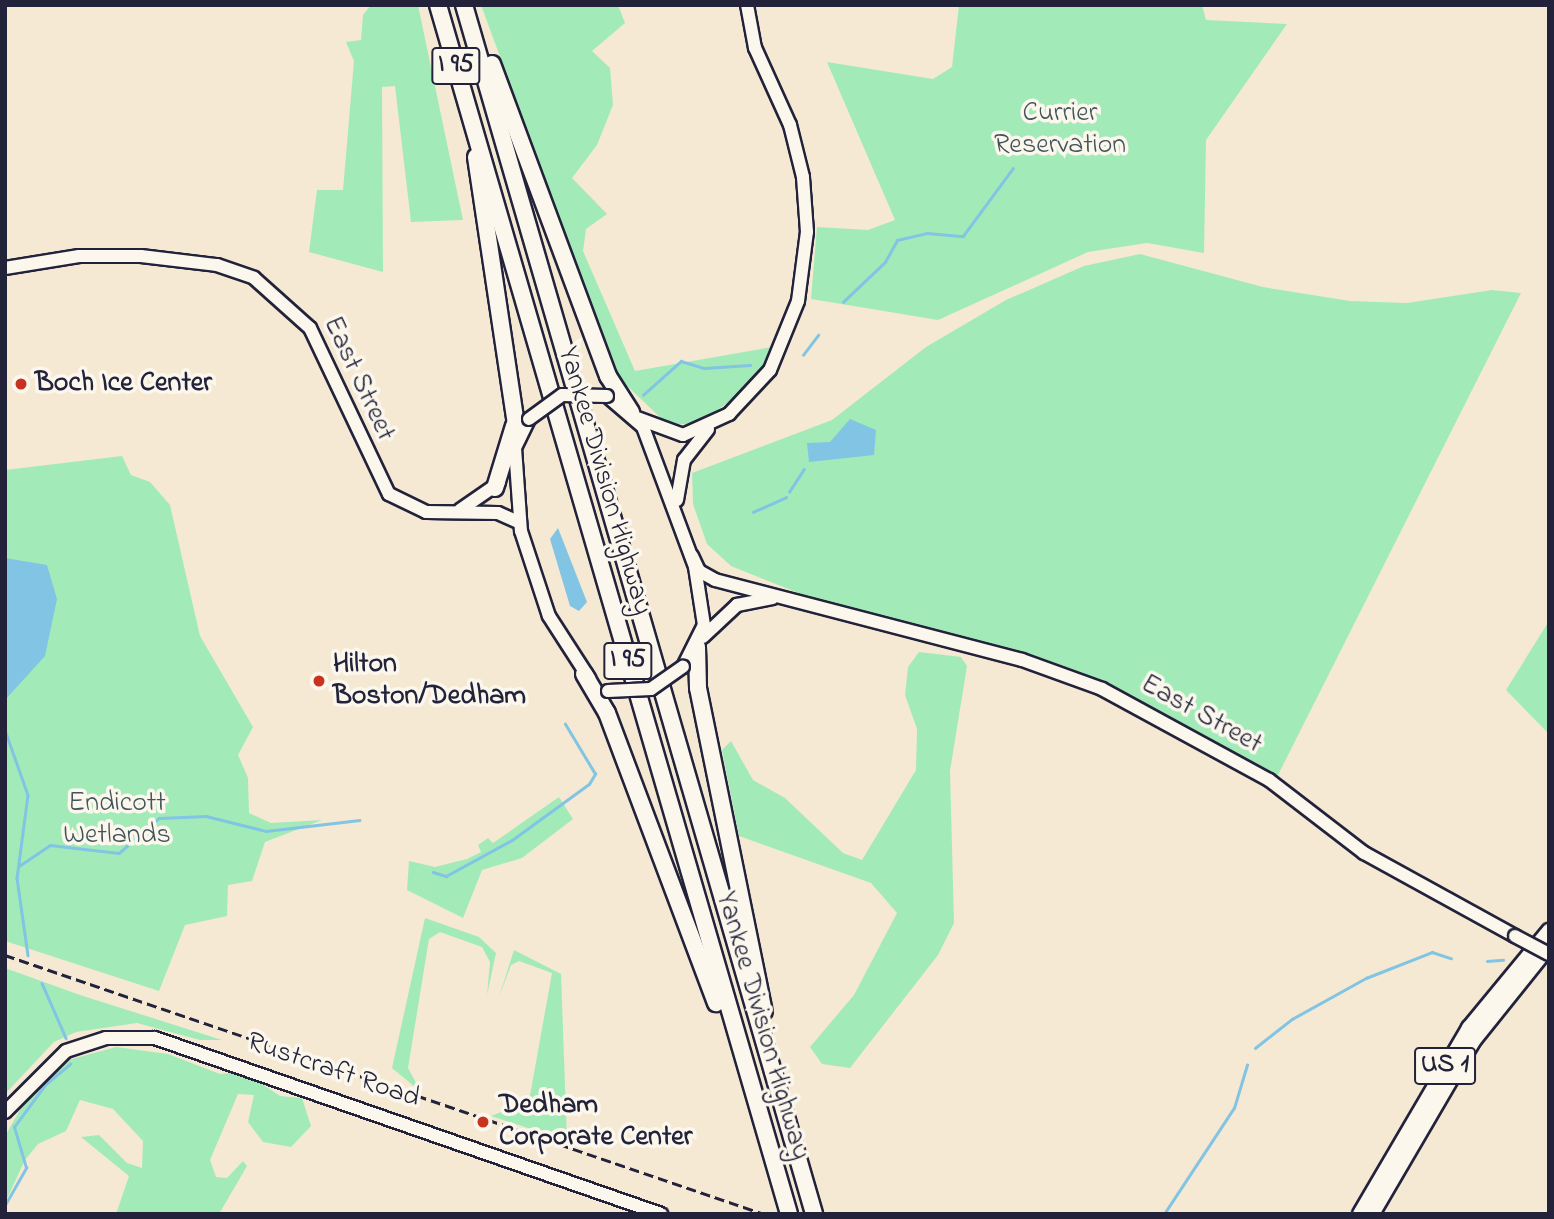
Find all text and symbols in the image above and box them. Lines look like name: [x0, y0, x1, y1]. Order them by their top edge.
road number: I 95: [430, 44, 482, 88]
park label: Currier Reservation: [994, 97, 1126, 163]
street label: East Street: [315, 311, 401, 447]
street label: Yankee Division Highway: [550, 343, 658, 619]
place label: Boch Ice Center: [35, 367, 212, 401]
marker: Boch Ice Center: [13, 376, 29, 392]
road number: I 95: [602, 638, 654, 684]
place label: Hilton Boston/Dedham: [333, 648, 526, 714]
street label: East Street: [1135, 668, 1267, 762]
marker: Hilton Boston/Dedham: [311, 673, 327, 689]
park label: Endicott Wetlands: [63, 787, 171, 853]
street label: Yankee Division Highway: [708, 888, 816, 1164]
street label: Rustcraft Road: [242, 1026, 424, 1116]
road number: US 1: [1414, 1044, 1476, 1088]
place label: Dedham Corporate Center: [499, 1089, 693, 1155]
marker: Dedham Corporate Center: [473, 1112, 493, 1132]

